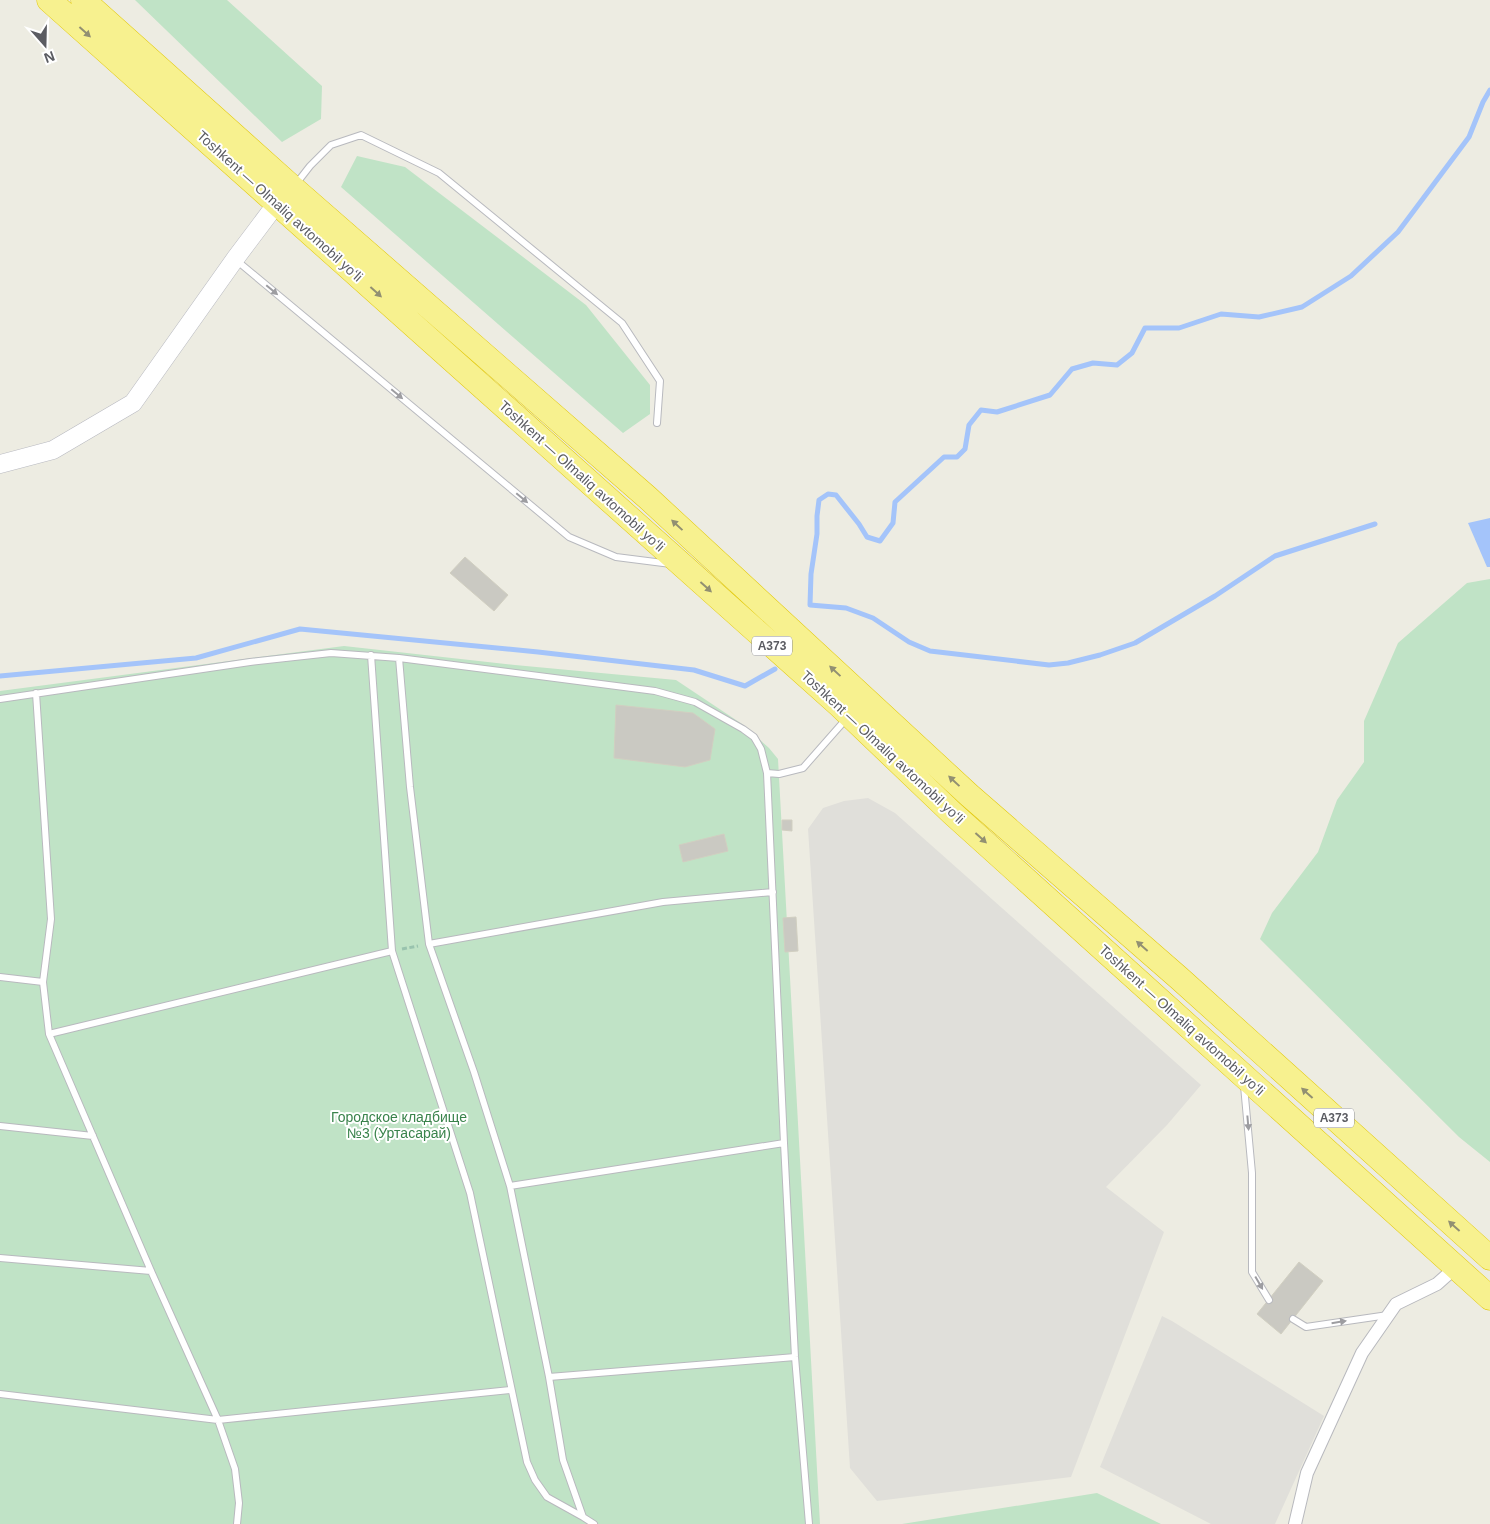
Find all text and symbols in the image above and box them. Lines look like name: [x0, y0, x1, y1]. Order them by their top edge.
north arrow: [20, 20, 70, 70]
one-way arrow: [78, 27, 91, 38]
text: N: [42, 48, 57, 66]
street label: Toshkent — Olmaliq avtomobil yo‘li: [194, 127, 366, 285]
one-way arrow: [265, 285, 278, 296]
one-way arrow: [370, 286, 382, 298]
one-way arrow: [390, 388, 403, 399]
street label: Toshkent — Olmaliq avtomobil yo‘li: [496, 397, 668, 555]
one-way arrow: [515, 492, 528, 503]
one-way arrow: [671, 519, 683, 531]
one-way arrow: [700, 581, 713, 592]
road number: A373: [752, 636, 792, 656]
one-way arrow: [829, 665, 841, 677]
street label: Toshkent — Olmaliq avtomobil yo‘li: [798, 667, 968, 827]
one-way arrow: [948, 775, 960, 787]
one-way arrow: [974, 832, 986, 844]
street label: Toshkent — Olmaliq avtomobil yo‘li: [1096, 941, 1268, 1099]
one-way arrow: [1136, 941, 1148, 952]
one-way arrow: [1301, 1088, 1314, 1099]
road number: A373: [1314, 1108, 1354, 1128]
park label: Городское кладбище №3 (Уртасарай): [331, 1109, 467, 1141]
one-way arrow: [1244, 1115, 1252, 1131]
one-way arrow: [1448, 1220, 1460, 1232]
one-way arrow: [1255, 1276, 1263, 1291]
one-way arrow: [1331, 1318, 1347, 1326]

